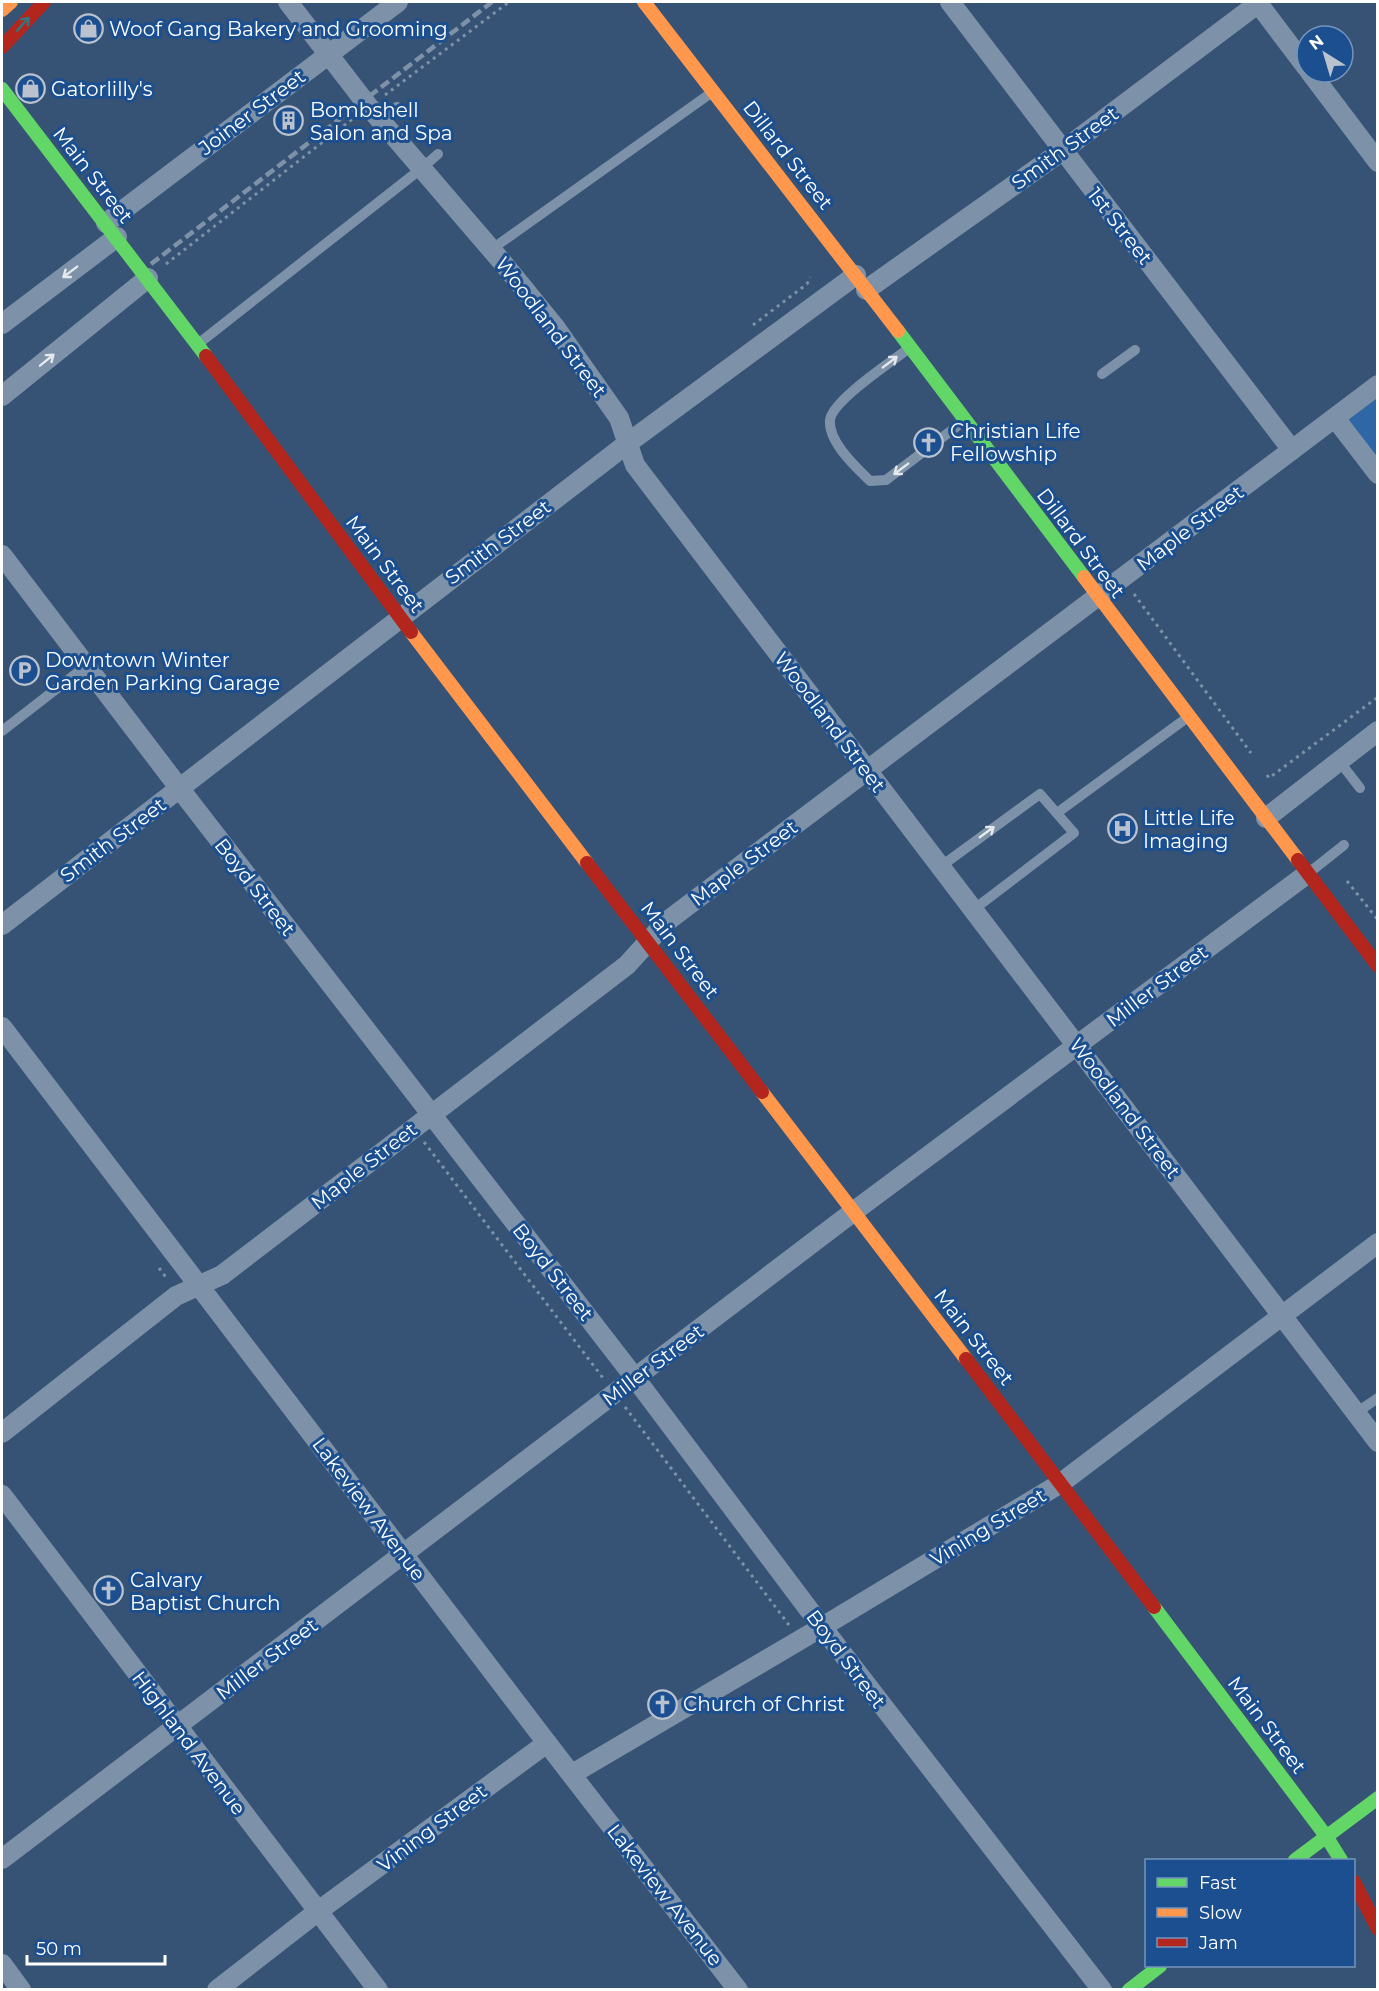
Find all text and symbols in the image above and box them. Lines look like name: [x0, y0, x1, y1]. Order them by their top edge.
shop icon: Woof Gang Bakery and Grooming: [72, 13, 104, 45]
one-way arrow: [16, 17, 30, 32]
place label: Woof Gang Bakery and Grooming: [109, 17, 448, 41]
north arrow: [1295, 24, 1355, 84]
text: N: [1305, 31, 1327, 54]
street label: Joiner Street: [193, 64, 310, 160]
shop icon: Gatorlilly's: [14, 73, 46, 105]
place label: Gatorlilly's: [51, 77, 153, 101]
street label: Dillard Street: [738, 96, 838, 214]
place label: Bombshell Salon and Spa: [310, 98, 453, 145]
street label: Smith Street: [1007, 101, 1123, 195]
building icon: Bombshell Salon and Spa: [273, 105, 305, 137]
street label: Main Street: [48, 122, 138, 228]
street label: 1st Street: [1083, 183, 1157, 269]
street label: Woodland Street: [490, 252, 612, 402]
one-way arrow: [63, 266, 79, 279]
one-way arrow: [39, 353, 55, 366]
one-way arrow: [882, 356, 898, 369]
place label: Christian Life Fellowship: [950, 419, 1081, 466]
church icon: Christian Life Fellowship: [913, 427, 945, 459]
one-way arrow: [894, 462, 910, 475]
street label: Maple Street: [1132, 480, 1248, 576]
street label: Dillard Street: [1032, 483, 1130, 603]
street label: Smith Street: [440, 494, 556, 590]
street label: Main Street: [341, 511, 429, 617]
street label: Woodland Street: [769, 647, 891, 797]
place label: Downtown Winter Garden Parking Garage: [45, 648, 280, 695]
parking icon: Downtown Winter Garden Parking Garage: [8, 655, 40, 687]
street label: Smith Street: [55, 792, 171, 888]
place label: Little Life Imaging: [1143, 806, 1235, 853]
hospital icon: Little Life Imaging: [1106, 813, 1138, 845]
street label: Maple Street: [686, 815, 802, 911]
one-way arrow: [978, 826, 994, 838]
street label: Boyd Street: [209, 833, 301, 941]
street label: Main Street: [636, 897, 724, 1003]
street label: Miller Street: [1101, 940, 1213, 1032]
street label: Woodland Street: [1064, 1033, 1186, 1183]
street label: Maple Street: [306, 1117, 422, 1215]
street label: Boyd Street: [507, 1218, 599, 1326]
street label: Main Street: [929, 1284, 1019, 1390]
street label: Miller Street: [597, 1319, 709, 1411]
street label: Lakeview Avenue: [307, 1433, 431, 1585]
street label: Vining Street: [926, 1483, 1050, 1571]
place label: Calvary Baptist Church: [130, 1568, 281, 1615]
church icon: Calvary Baptist Church: [93, 1575, 125, 1607]
street label: Boyd Street: [801, 1605, 891, 1713]
street label: Miller Street: [211, 1613, 323, 1705]
street label: Highland Avenue: [127, 1666, 251, 1820]
street label: Main Street: [1223, 1672, 1311, 1778]
church icon: Church of Christ: [646, 1688, 678, 1720]
place label: Church of Christ: [683, 1692, 845, 1716]
street label: Vining Street: [373, 1779, 491, 1877]
street label: Lakeview Avenue: [602, 1819, 728, 1971]
legend: [1145, 1859, 1355, 1967]
text: Fast: [1199, 1872, 1237, 1894]
text: Slow: [1199, 1902, 1242, 1924]
scale bar: [27, 1928, 165, 1966]
text: Jam: [1198, 1932, 1238, 1954]
text: 50 m: [36, 1938, 82, 1960]

